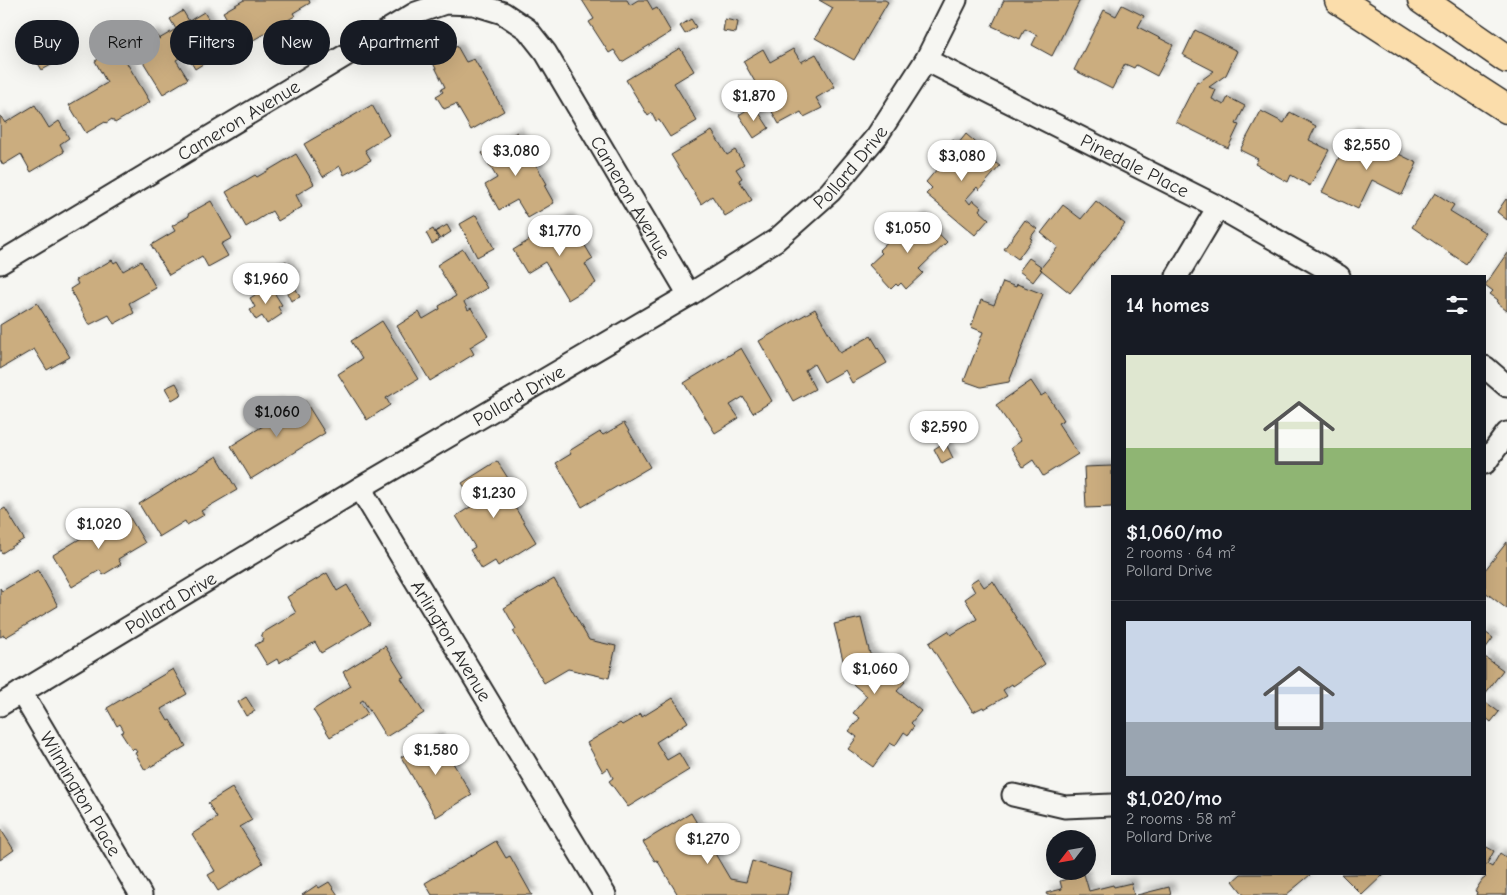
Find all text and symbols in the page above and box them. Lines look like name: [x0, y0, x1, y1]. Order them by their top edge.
chip: Buy: [15, 20, 79, 65]
chip: Rent: [89, 20, 160, 65]
chip: Filters: [170, 20, 253, 65]
chip: New: [263, 20, 330, 65]
chip: Apartment: [340, 20, 457, 65]
street label: Cameron Avenue: [174, 75, 304, 166]
pin: $1,870: [713, 80, 795, 122]
text: $1,870: [732, 87, 776, 105]
street label: Pollard Drive: [809, 122, 893, 214]
pin: $2,550: [1326, 128, 1408, 171]
street label: Pinedale Place: [1077, 130, 1192, 203]
street label: Cameron Avenue: [585, 132, 675, 263]
pin: $3,080: [475, 134, 557, 177]
text: $2,550: [1344, 136, 1390, 154]
pin: $3,080: [921, 140, 1003, 182]
text: $3,080: [492, 142, 540, 160]
text: $3,080: [938, 147, 986, 165]
pin: $1,050: [867, 212, 949, 254]
pin: $1,770: [519, 214, 601, 257]
text: $1,050: [885, 219, 931, 237]
text: $1,770: [539, 222, 581, 240]
pin: $1,960: [225, 262, 307, 305]
text: $1,960: [244, 270, 288, 288]
icon: filters: [1443, 291, 1471, 319]
text: 14 homes: [1126, 293, 1209, 317]
street label: Pollard Drive: [469, 361, 569, 431]
icon: home: [1254, 388, 1344, 478]
pin: $1,060: [236, 396, 318, 438]
text: $1,060: [254, 403, 300, 421]
pin: $2,590: [903, 410, 985, 453]
text: $2,590: [921, 418, 967, 436]
pin: $1,230: [453, 476, 535, 519]
text: $1,230: [472, 484, 516, 502]
pin: $1,020: [58, 508, 140, 550]
text: $1,020: [76, 515, 122, 533]
text: $1,060/mo: [1126, 520, 1223, 544]
text: 2 rooms · 64 m²: [1126, 544, 1235, 562]
text: Pollard Drive: [1126, 562, 1212, 580]
street label: Pollard Drive: [121, 567, 220, 639]
street label: Arlington Avenue: [406, 576, 496, 706]
pin: $1,060: [834, 652, 916, 695]
icon: home: [1254, 653, 1344, 743]
text: $1,060: [852, 660, 898, 678]
street label: Wilmington Place: [35, 728, 125, 860]
pin: $1,580: [395, 734, 477, 776]
text: $1,580: [414, 741, 458, 759]
text: $1,020/mo: [1126, 786, 1222, 810]
text: 2 rooms · 58 m²: [1126, 810, 1236, 828]
pin: $1,270: [667, 822, 749, 865]
text: Pollard Drive: [1126, 828, 1212, 846]
text: $1,270: [686, 830, 730, 848]
north arrow: [1046, 830, 1096, 880]
map controls: [1046, 830, 1096, 880]

